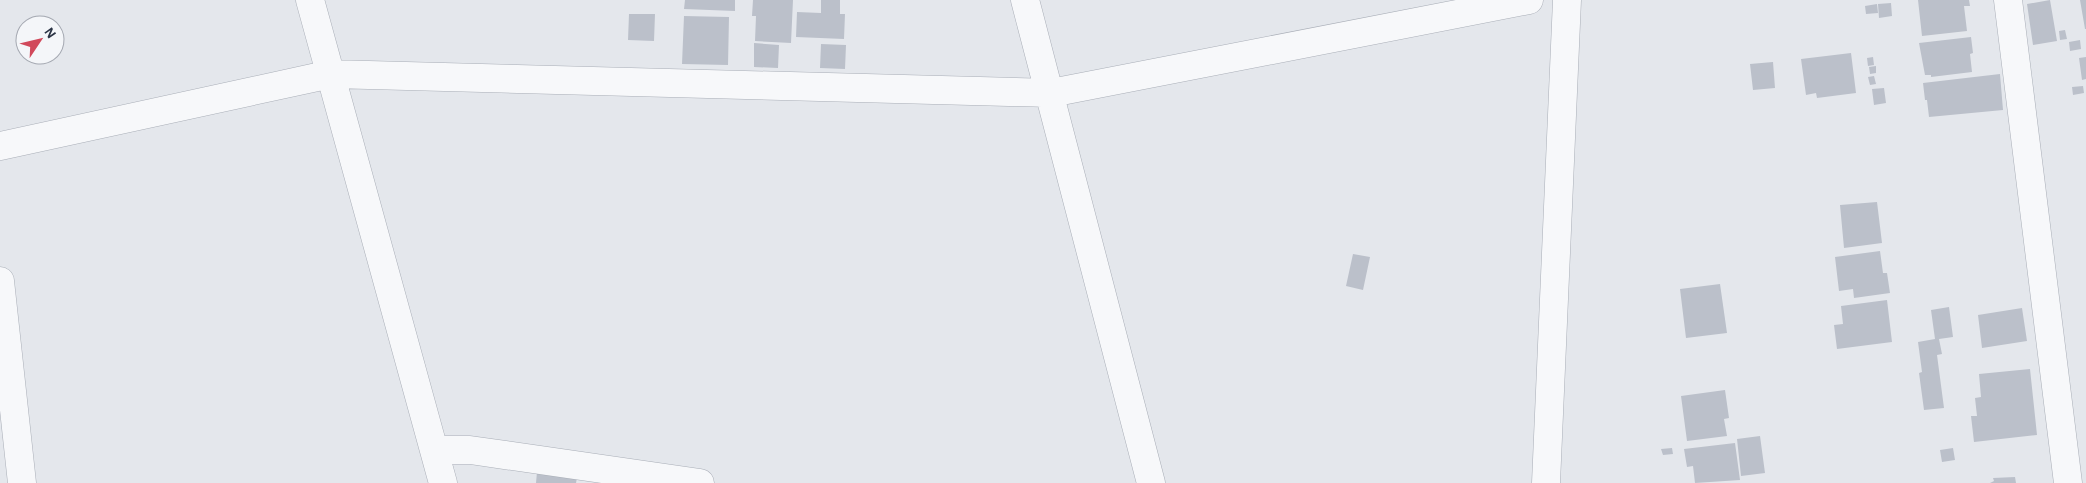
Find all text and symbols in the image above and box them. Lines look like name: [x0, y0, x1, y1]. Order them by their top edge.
north arrow: [15, 15, 65, 65]
text: N: [41, 25, 58, 41]

